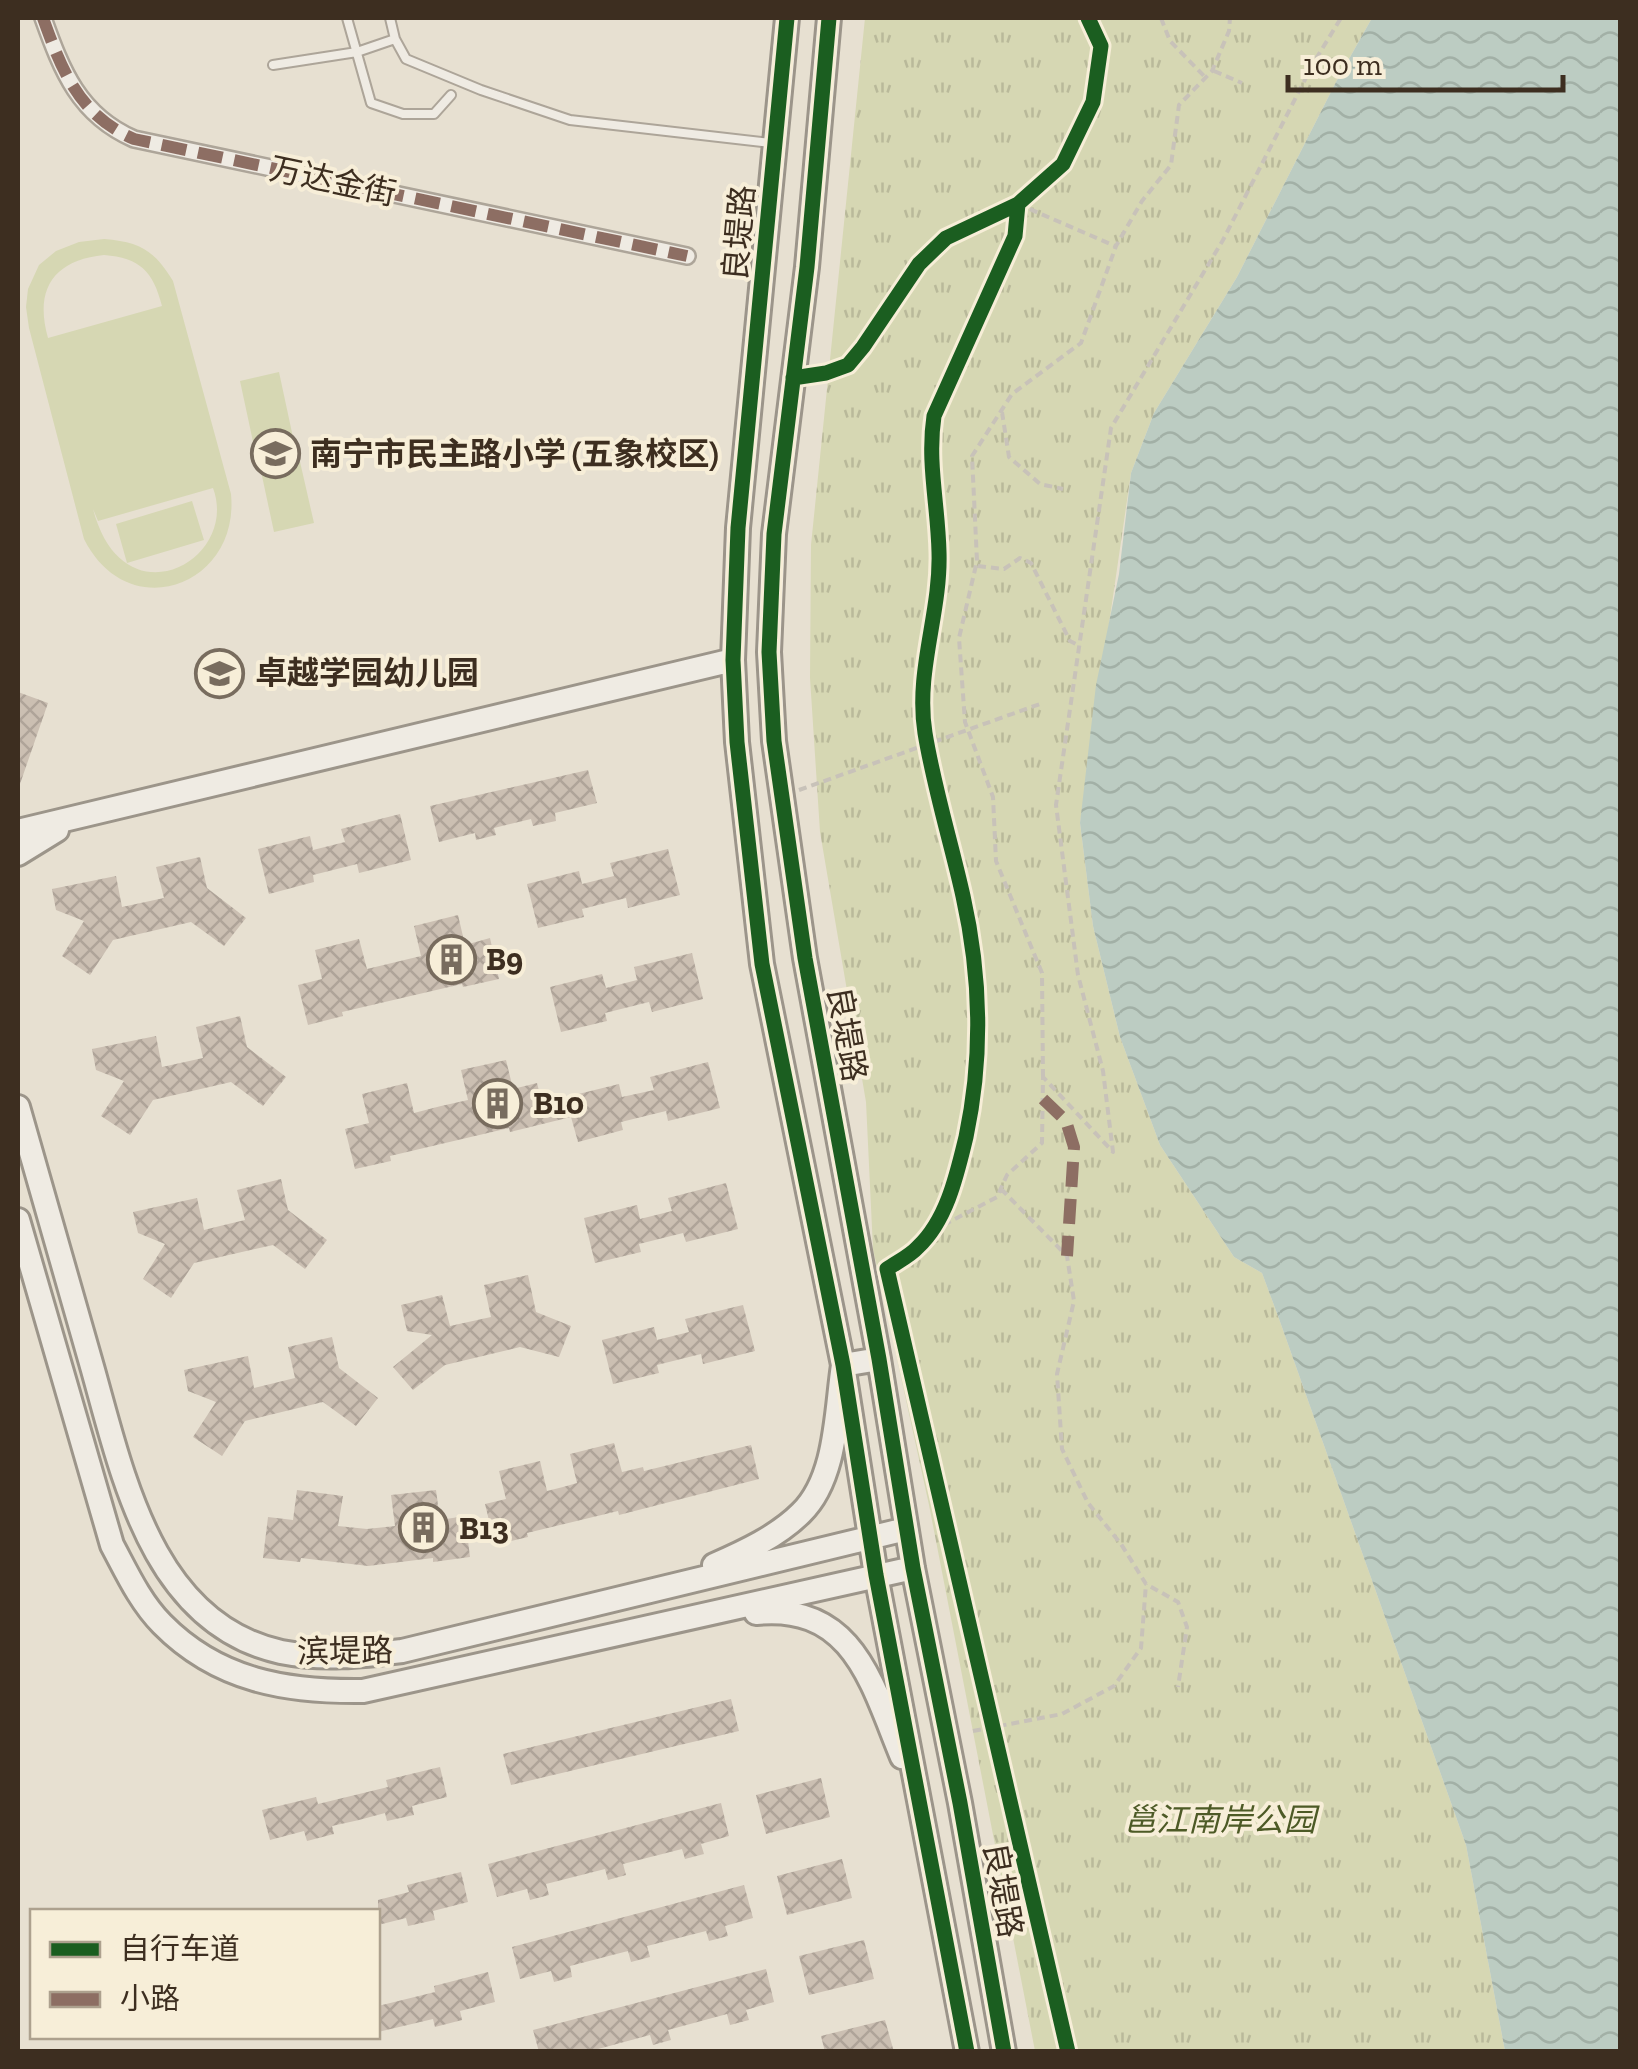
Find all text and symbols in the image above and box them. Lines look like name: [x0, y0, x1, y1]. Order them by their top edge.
scale bar: [1288, 30, 1563, 92]
text: 100 m: [1303, 47, 1382, 83]
street label: 万达金街: [266, 149, 400, 213]
street label: 良堤路: [716, 184, 762, 282]
school or university icon: 南宁市民主路小学 (五象校区): [249, 428, 301, 480]
place label: 南宁市民主路小学 (五象校区): [310, 435, 718, 473]
school or university icon: 卓越学园幼儿园: [194, 647, 246, 699]
place label: 卓越学园幼儿园: [255, 654, 479, 692]
building icon: B9: [425, 933, 477, 985]
place label: B9: [486, 940, 523, 978]
street label: 良堤路: [820, 983, 874, 1085]
building icon: B10: [472, 1077, 524, 1129]
place label: B10: [533, 1084, 584, 1122]
building icon: B13: [398, 1502, 450, 1554]
place label: B13: [459, 1509, 509, 1547]
street label: 滨堤路: [297, 1631, 393, 1671]
park label: 邕江南岸公园: [1124, 1801, 1320, 1839]
street label: 良堤路: [976, 1839, 1030, 1941]
legend: [30, 1909, 380, 2039]
text: 自行车道: [120, 1931, 240, 1967]
text: 小路: [120, 1981, 180, 2017]

